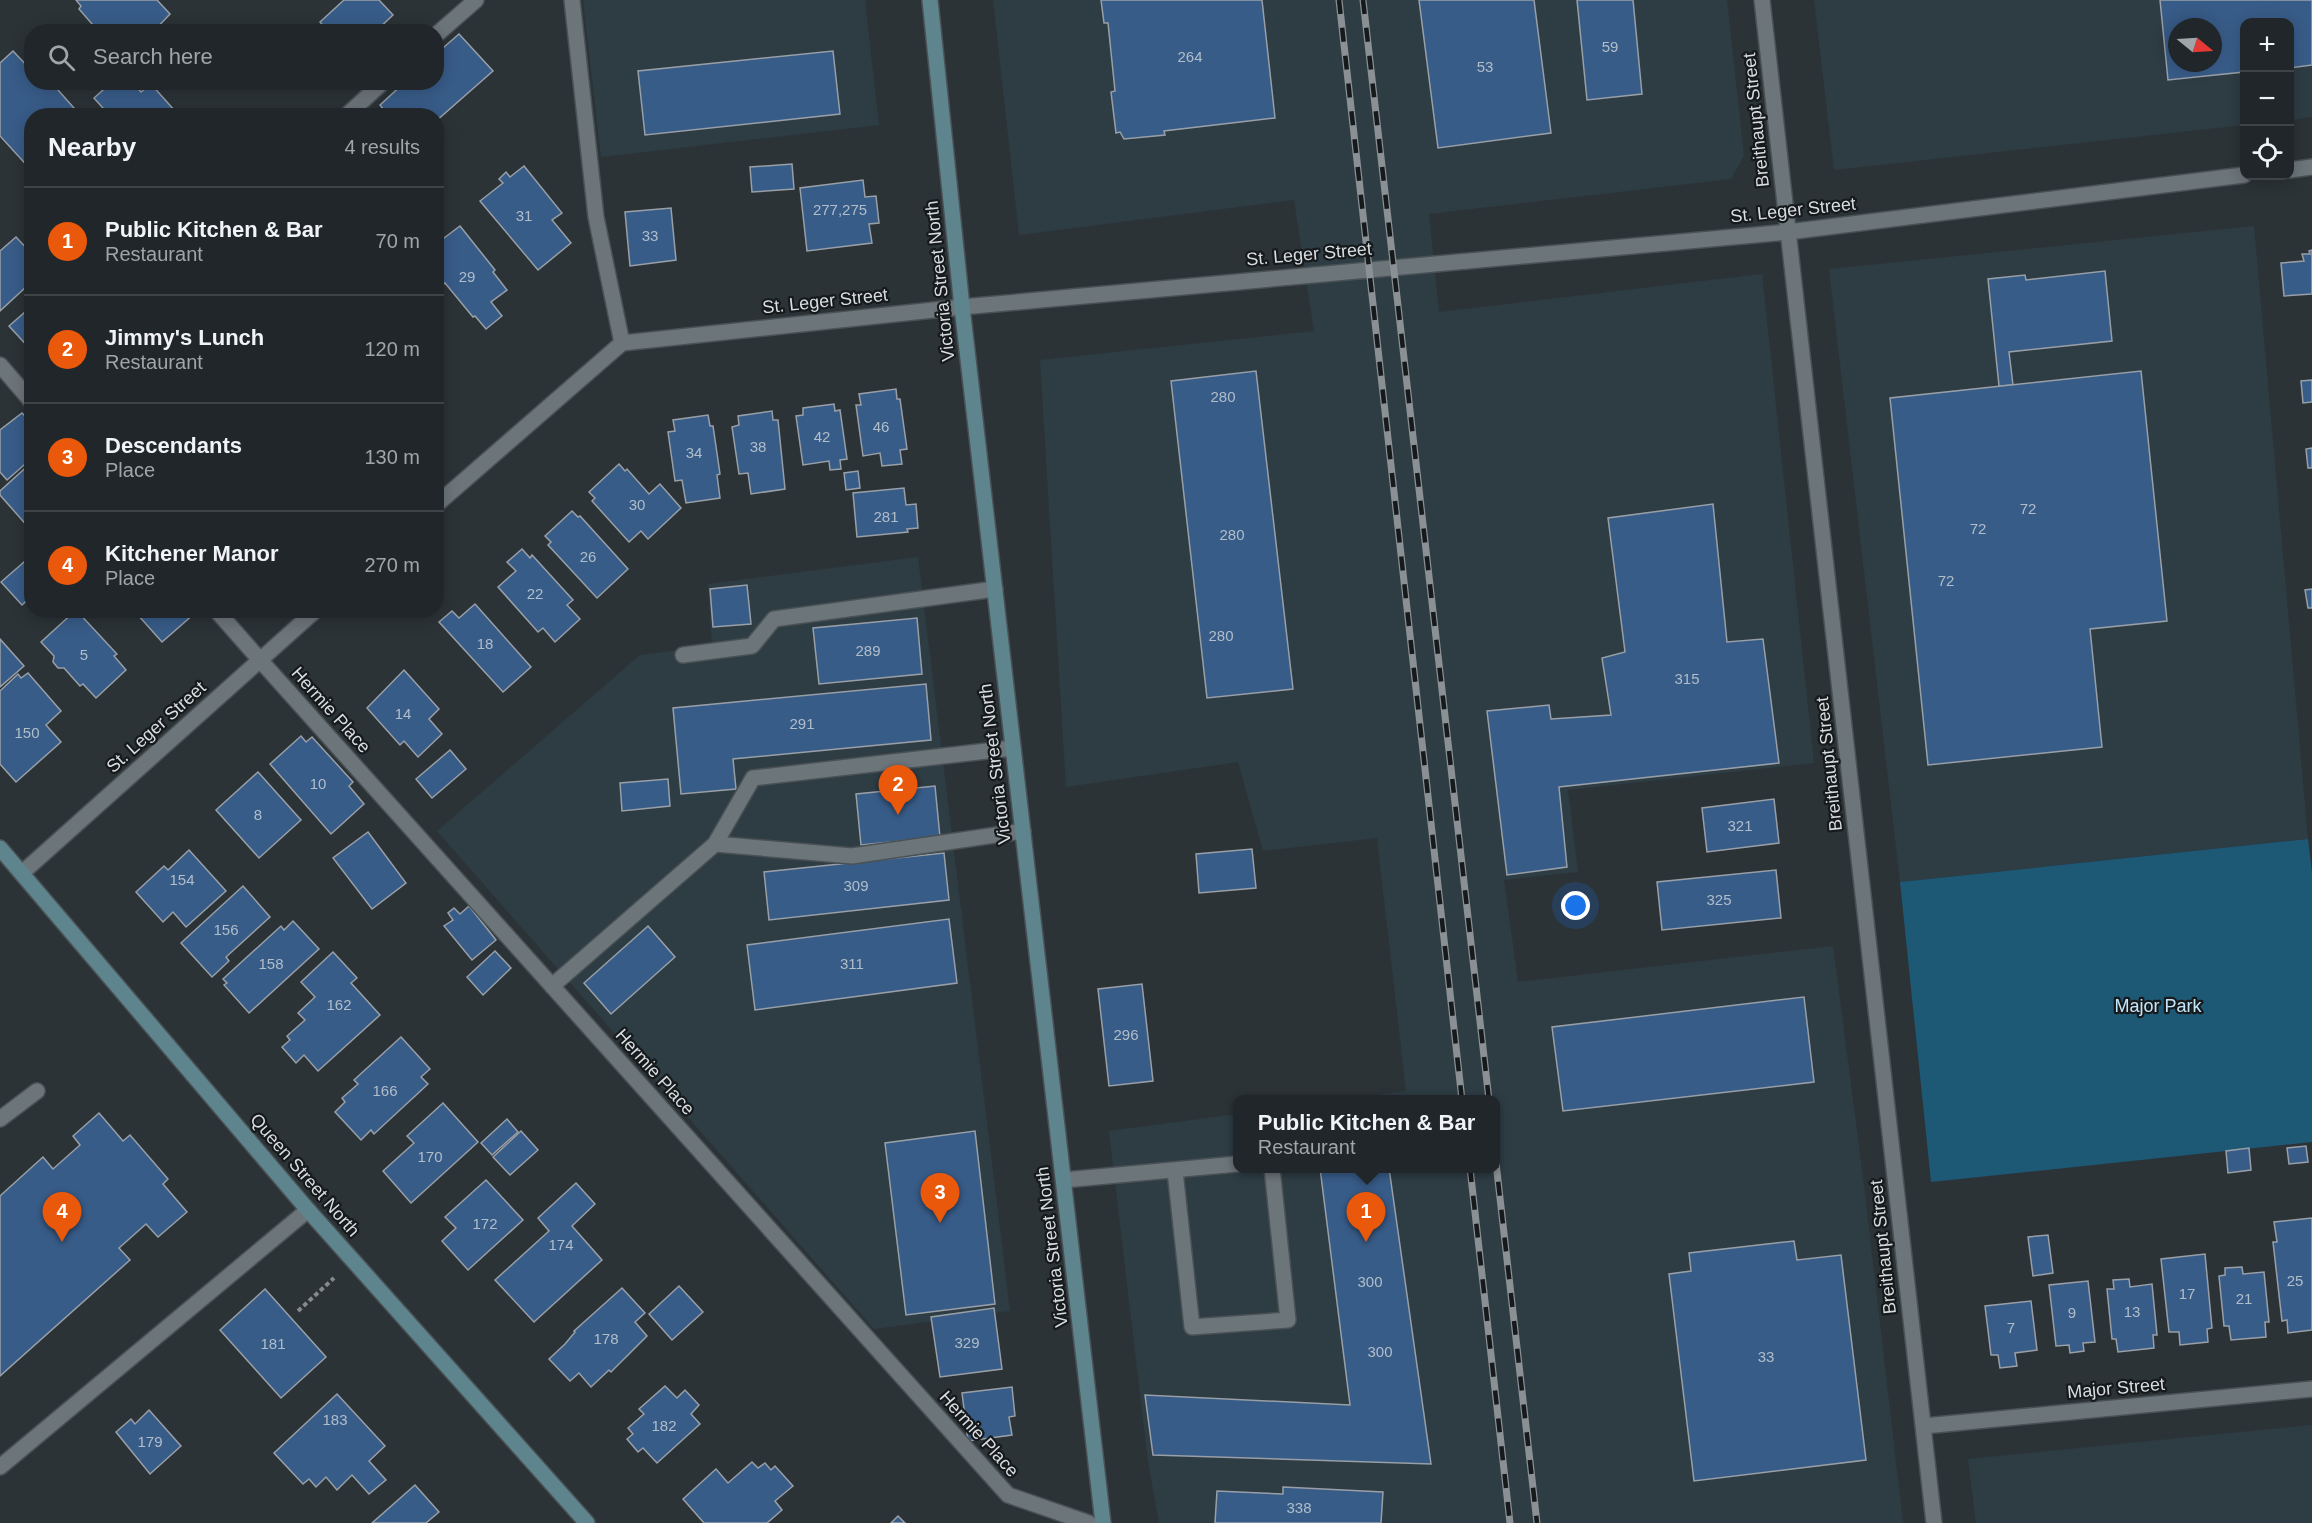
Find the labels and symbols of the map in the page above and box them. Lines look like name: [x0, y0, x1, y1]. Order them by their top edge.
north arrow: [2168, 18, 2222, 72]
house number: 59: [1602, 38, 1618, 55]
house number: 264: [1177, 48, 1203, 65]
street label: Breithaupt Street: [1739, 52, 1773, 188]
house number: 53: [1477, 58, 1493, 75]
street label: St. Leger Street: [1729, 193, 1857, 227]
street label: Victoria Street North: [922, 200, 958, 362]
house number: 277,275: [813, 201, 867, 218]
house number: 31: [516, 207, 532, 224]
house number: 33: [642, 227, 658, 244]
street label: St. Leger Street: [1245, 239, 1373, 269]
house number: 29: [459, 268, 475, 285]
street label: St. Leger Street: [761, 284, 889, 318]
house number: 280: [1210, 388, 1236, 405]
house number: 46: [873, 418, 889, 435]
house number: 42: [814, 428, 830, 445]
house number: 38: [750, 438, 766, 455]
house number: 34: [686, 444, 702, 461]
house number: 30: [629, 496, 645, 513]
house number: 72: [2020, 500, 2036, 517]
house number: 281: [873, 508, 899, 525]
house number: 72: [1970, 520, 1986, 537]
house number: 280: [1219, 526, 1245, 543]
house number: 26: [580, 548, 596, 565]
house number: 72: [1938, 572, 1954, 589]
house number: 22: [527, 585, 543, 602]
house number: 280: [1208, 627, 1234, 644]
house number: 18: [477, 635, 493, 652]
house number: 289: [855, 642, 881, 659]
house number: 5: [80, 646, 88, 663]
street label: Hermie Place: [287, 663, 375, 757]
house number: 315: [1674, 670, 1700, 687]
street label: St. Leger Street: [102, 677, 210, 777]
street label: Victoria Street North: [975, 683, 1015, 845]
street label: Breithaupt Street: [1812, 696, 1846, 832]
house number: 14: [395, 705, 411, 722]
house number: 291: [789, 715, 815, 732]
house number: 150: [14, 724, 40, 741]
pin: 2: [878, 766, 918, 815]
house number: 10: [310, 775, 326, 792]
house number: 8: [254, 806, 262, 823]
house number: 321: [1727, 817, 1753, 834]
house number: 154: [169, 871, 195, 888]
house number: 309: [843, 877, 869, 894]
your location: [1561, 891, 1590, 920]
house number: 325: [1706, 891, 1732, 908]
house number: 156: [213, 921, 239, 938]
house number: 158: [258, 955, 284, 972]
house number: 311: [840, 955, 864, 972]
house number: 162: [326, 996, 352, 1013]
park label: Major Park: [2114, 996, 2203, 1016]
street label: Hermie Place: [611, 1025, 699, 1119]
house number: 296: [1113, 1026, 1139, 1043]
house number: 166: [372, 1082, 398, 1099]
street label: Queen Street North: [246, 1110, 364, 1240]
house number: 170: [417, 1148, 443, 1165]
street label: Victoria Street North: [1032, 1166, 1072, 1328]
pin: 3: [920, 1174, 960, 1223]
street label: Breithaupt Street: [1866, 1179, 1900, 1315]
pin: 4: [42, 1192, 82, 1242]
pin: 1: [1346, 1192, 1386, 1242]
house number: 172: [472, 1215, 498, 1232]
house number: 174: [548, 1236, 574, 1253]
house number: 25: [2287, 1272, 2303, 1289]
house number: 300: [1357, 1273, 1383, 1290]
house number: 17: [2179, 1285, 2195, 1302]
house number: 21: [2236, 1290, 2252, 1307]
house number: 13: [2124, 1303, 2140, 1320]
house number: 9: [2068, 1304, 2076, 1321]
house number: 7: [2007, 1319, 2015, 1336]
house number: 178: [593, 1330, 619, 1347]
house number: 329: [954, 1334, 980, 1351]
house number: 181: [260, 1335, 286, 1352]
house number: 300: [1367, 1343, 1393, 1360]
house number: 33: [1758, 1348, 1774, 1365]
street label: Major Street: [2066, 1374, 2166, 1402]
street label: Hermie Place: [935, 1387, 1023, 1481]
house number: 183: [322, 1411, 348, 1428]
house number: 182: [651, 1417, 677, 1434]
house number: 179: [137, 1433, 163, 1450]
house number: 338: [1286, 1499, 1312, 1516]

